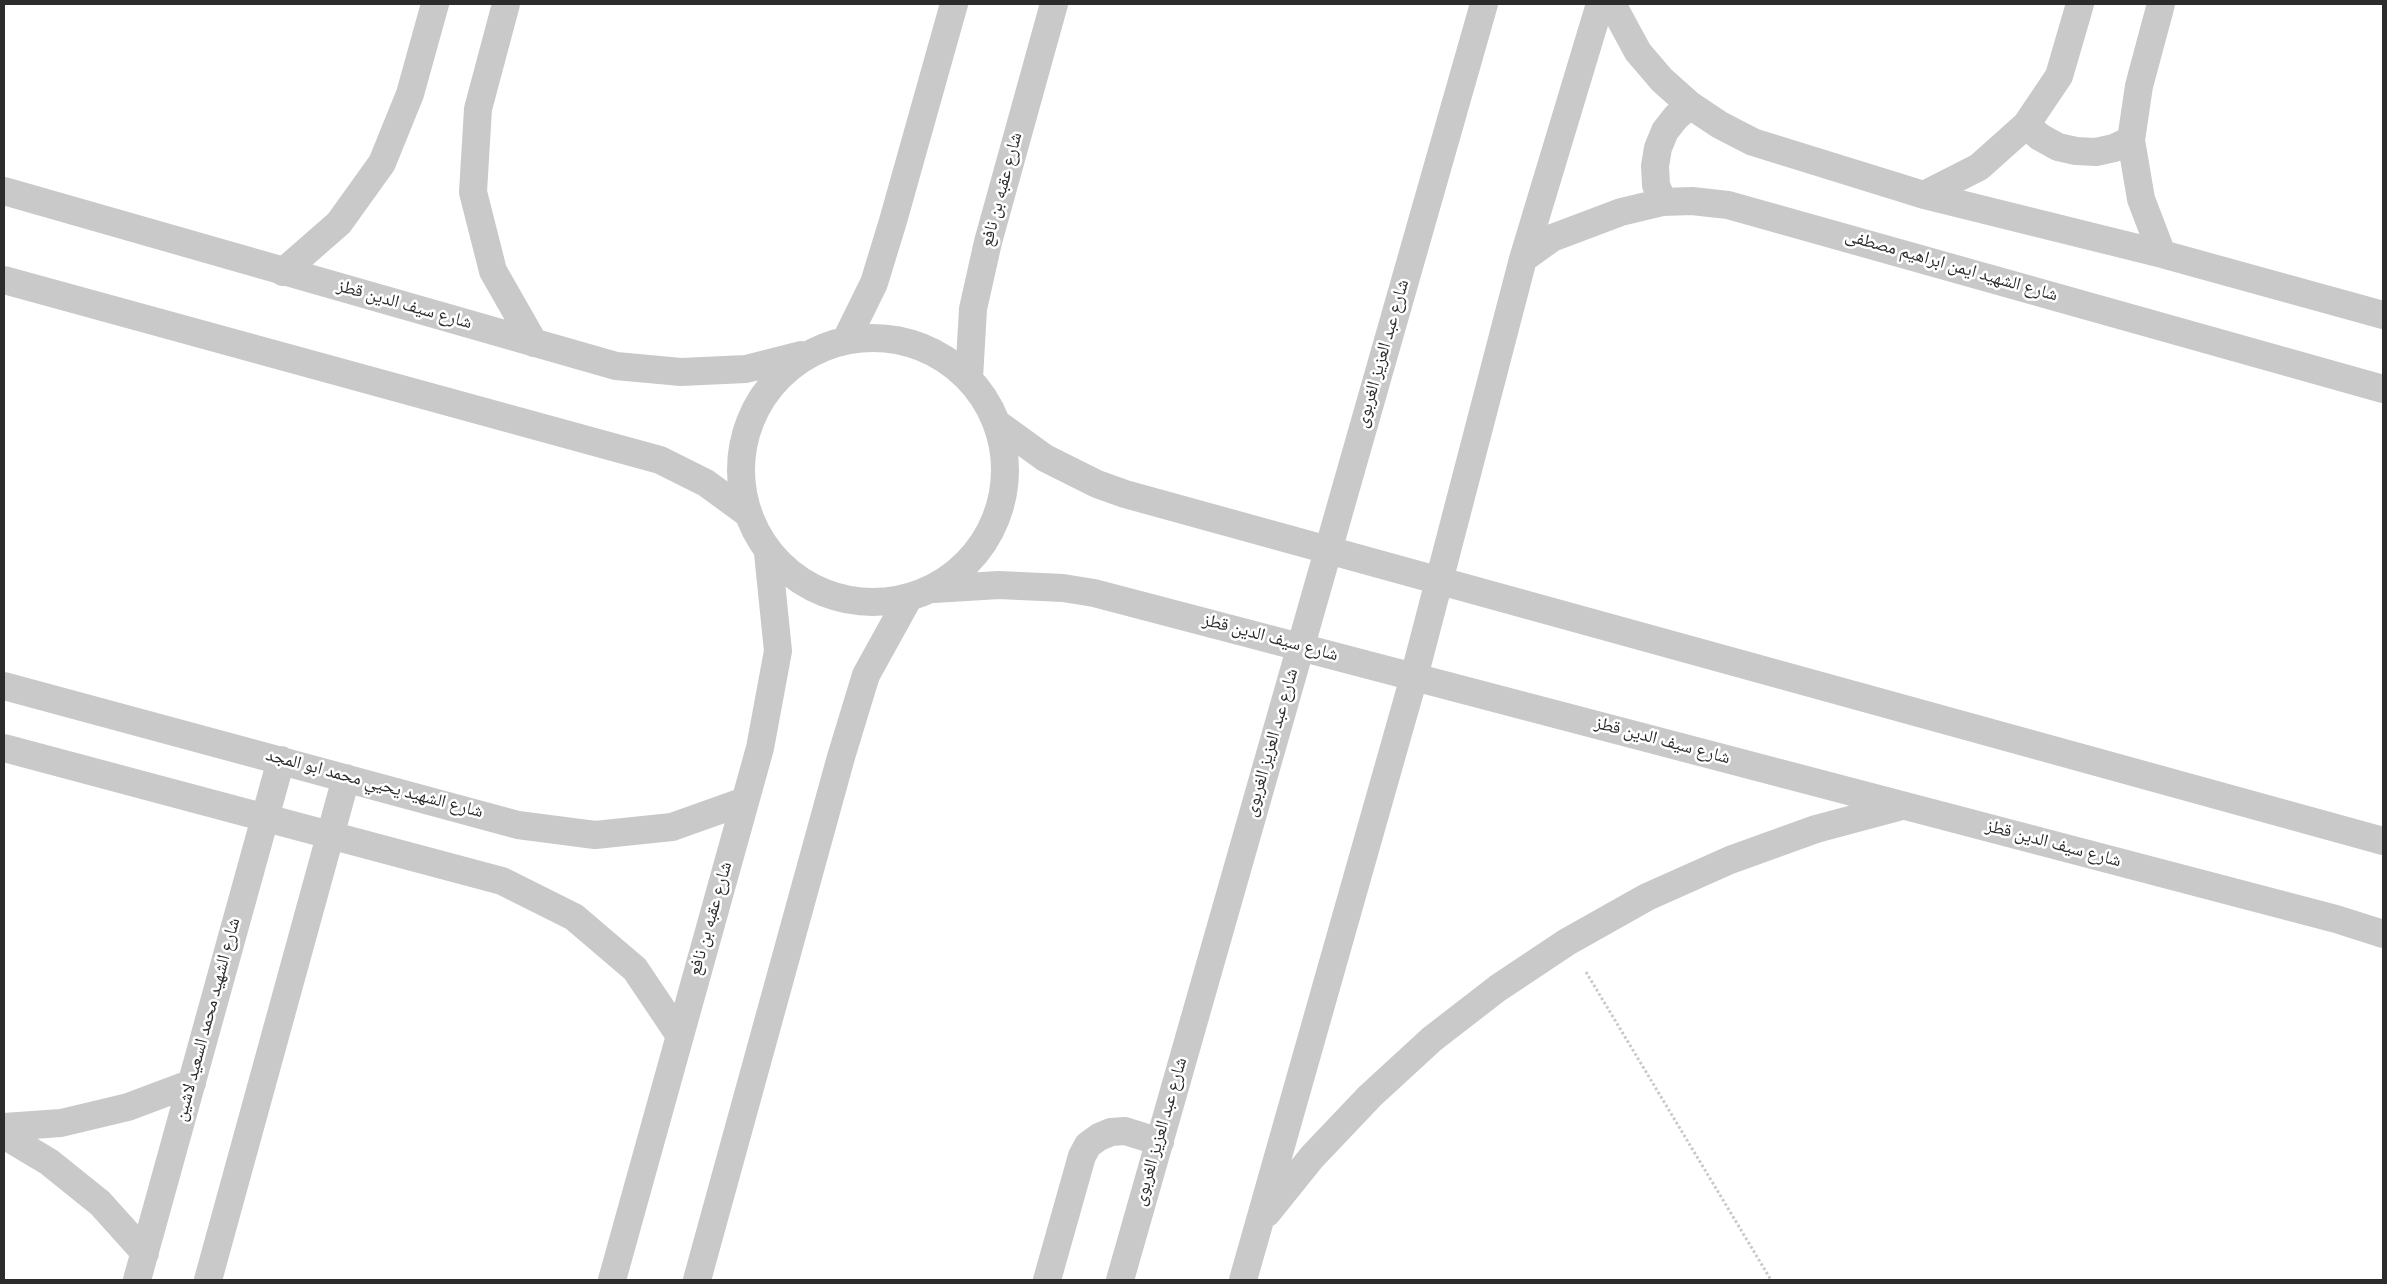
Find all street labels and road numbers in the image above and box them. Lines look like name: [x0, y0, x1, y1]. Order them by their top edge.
street label: شارع عقبه بن نافع: [977, 130, 1029, 250]
street label: شارع الشهيد ايمن ابراهيم مصطفى: [1842, 226, 2060, 308]
street label: شارع سيف الدين قطز: [334, 276, 474, 336]
street label: شارع عبد العزيز الغربوى: [1352, 277, 1416, 431]
street label: شارع سيف الدين قطز: [1200, 611, 1340, 667]
street label: شارع عبد العزيز الغربوى: [1241, 666, 1305, 820]
street label: شارع سيف الدين قطز: [1592, 714, 1732, 770]
street label: شارع الشهيد يحيي محمد ابو المجد: [263, 746, 485, 824]
street label: شارع سيف الدين قطز: [1983, 817, 2123, 873]
street label: شارع عقبه بن نافع: [685, 860, 739, 978]
street label: شارع الشهيد محمد السعيد لاشين: [171, 916, 247, 1124]
street label: شارع عبد العزيز الغربوى: [1130, 1055, 1194, 1209]

